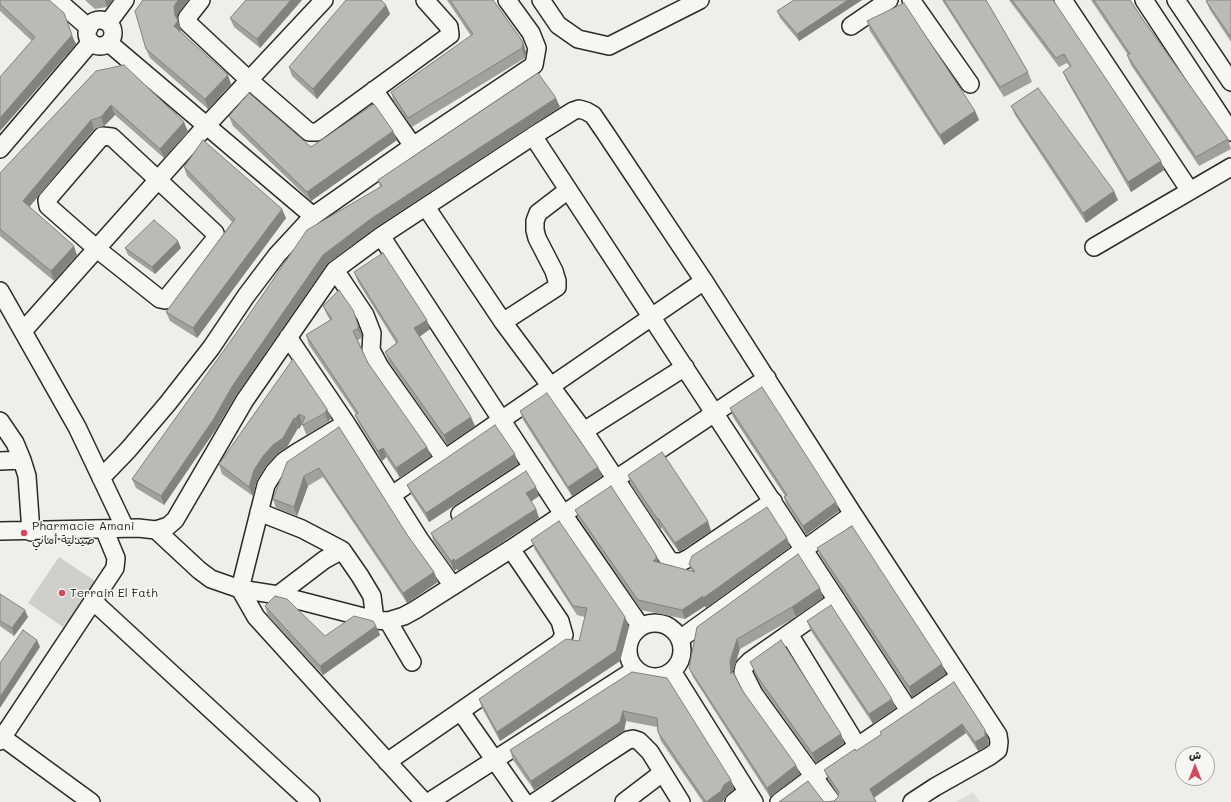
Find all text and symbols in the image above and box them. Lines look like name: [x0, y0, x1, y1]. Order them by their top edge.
place label: Pharmacie Amani صيدلية أماني: [32, 519, 134, 547]
marker: Pharmacie Amani صيدلية أماني: [19, 528, 29, 538]
place label: Terrain El Fath: [70, 586, 158, 600]
marker: Terrain El Fath: [57, 588, 67, 598]
north arrow: [1175, 746, 1215, 786]
text: ش: [1189, 747, 1201, 762]

